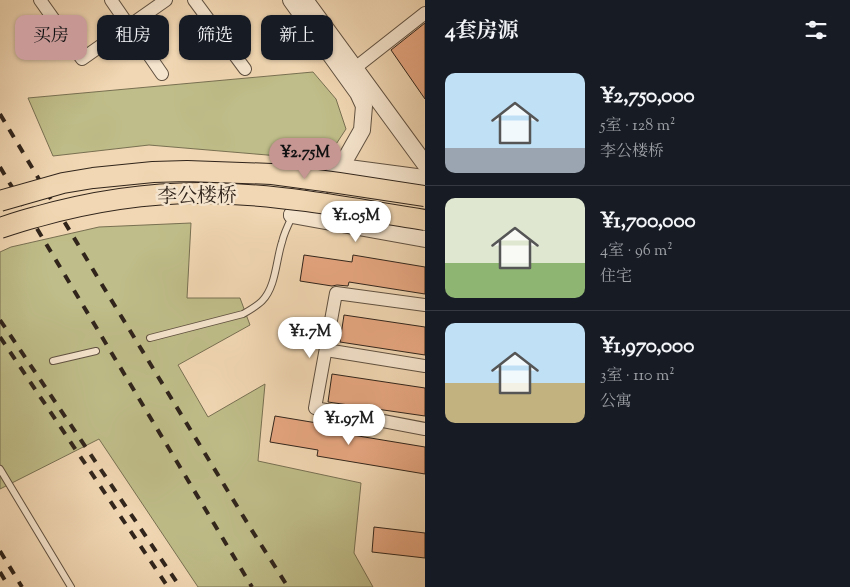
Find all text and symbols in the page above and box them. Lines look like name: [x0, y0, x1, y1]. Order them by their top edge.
chip: 买房: [15, 15, 87, 60]
chip: 租房: [97, 15, 169, 60]
chip: 筛选: [179, 15, 251, 60]
chip: 新上: [261, 15, 333, 60]
icon: filters: [802, 16, 830, 44]
text: 4套房源: [445, 17, 519, 47]
text: ¥2,750,000: [600, 82, 695, 112]
icon: home: [485, 93, 545, 153]
text: 5室 · 128 m²: [600, 115, 675, 138]
pin: ¥2.75M: [264, 138, 346, 180]
text: 李公楼桥: [600, 141, 664, 164]
text: ¥2.75M: [280, 142, 330, 165]
street label: 李公楼桥: [157, 182, 237, 213]
pin: ¥1.05M: [315, 200, 397, 243]
text: ¥1.05M: [332, 205, 380, 228]
text: ¥1,700,000: [600, 207, 696, 237]
icon: home: [485, 218, 545, 278]
text: 4室 · 96 m²: [600, 240, 673, 263]
text: 住宅: [600, 266, 632, 289]
pin: ¥1.7M: [275, 316, 345, 359]
text: ¥1.7M: [289, 321, 331, 344]
text: ¥1,970,000: [600, 332, 694, 362]
icon: home: [485, 343, 545, 403]
text: 3室 · 110 m²: [600, 365, 675, 388]
text: 公寓: [600, 391, 632, 414]
pin: ¥1.97M: [308, 404, 390, 446]
text: ¥1.97M: [324, 408, 374, 431]

